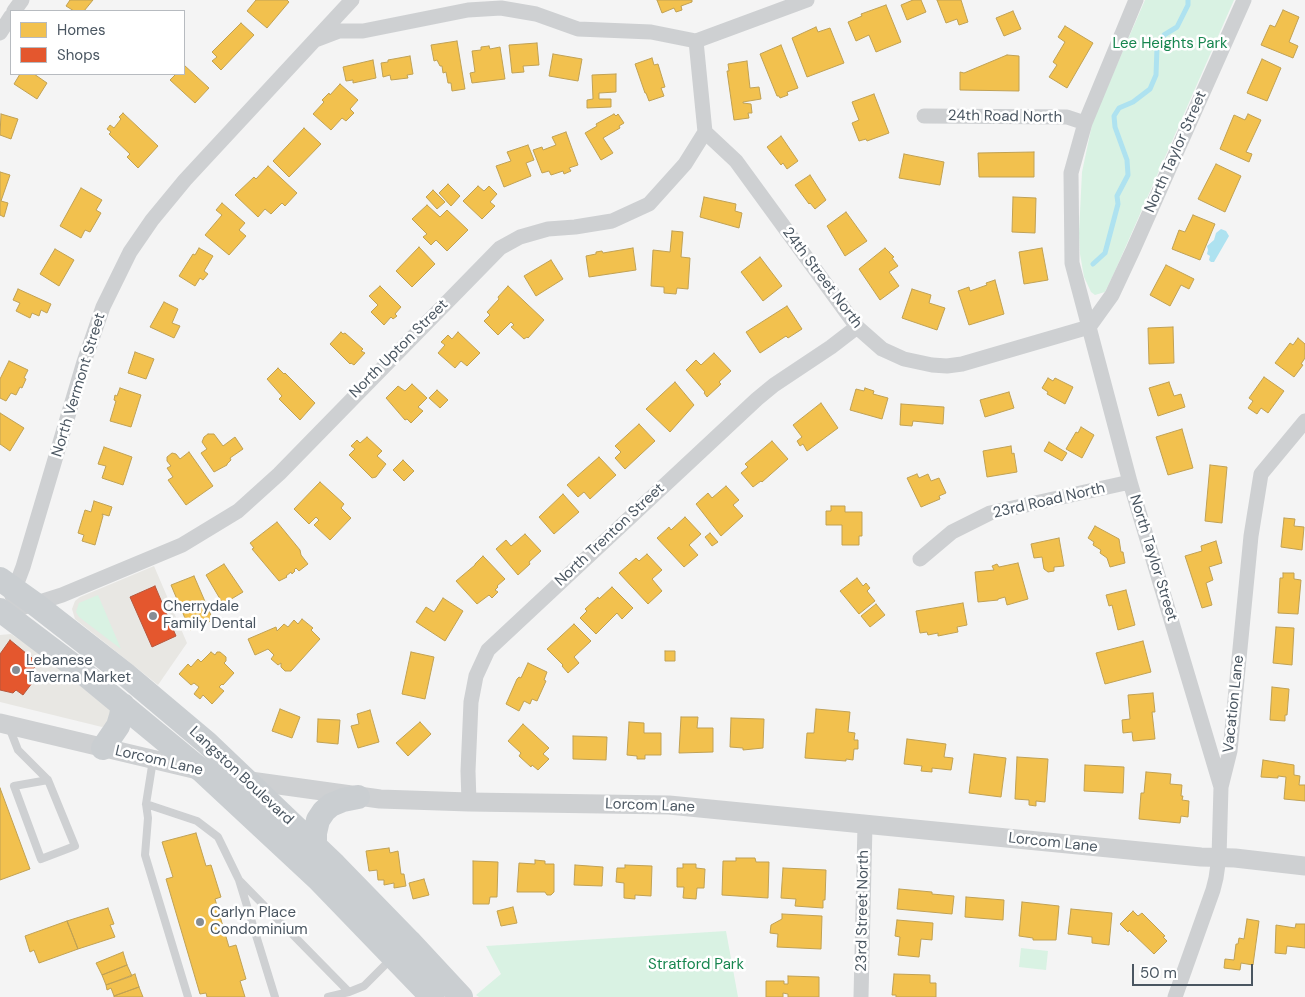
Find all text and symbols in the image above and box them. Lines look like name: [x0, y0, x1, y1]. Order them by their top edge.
legend: [10, 10, 185, 75]
text: Homes: [57, 20, 106, 40]
park label: Lee Heights Park: [1113, 35, 1227, 53]
text: Shops: [57, 45, 100, 65]
street label: North Taylor Street: [1141, 88, 1211, 216]
street label: 24th Road North: [948, 107, 1062, 127]
street label: 24th Street North: [778, 224, 866, 332]
street label: North Upton Street: [346, 296, 452, 402]
street label: North Vermont Street: [49, 311, 109, 459]
street label: 23rd Road North: [991, 479, 1107, 523]
street label: North Trenton Street: [552, 480, 668, 590]
street label: North Taylor Street: [1125, 493, 1181, 623]
place label: Cherrydale Family Dental: [163, 598, 256, 633]
marker: Cherrydale Family Dental: [147, 610, 159, 622]
place label: Lebanese Taverna Market: [26, 652, 131, 687]
street label: Vacation Lane: [1220, 654, 1248, 754]
marker: Lebanese Taverna Market: [10, 664, 22, 676]
street label: Langston Boulevard: [185, 723, 297, 829]
street label: Lorcom Lane: [113, 742, 205, 780]
street label: Lorcom Lane: [605, 795, 695, 817]
street label: Lorcom Lane: [1007, 829, 1099, 857]
street label: 23rd Street North: [853, 850, 873, 972]
place label: Carlyn Place Condominium: [210, 904, 308, 939]
marker: Carlyn Place Condominium: [194, 916, 206, 928]
scale bar: [1135, 954, 1256, 986]
park label: Stratford Park: [648, 956, 744, 974]
text: 50 m: [1140, 963, 1177, 983]

